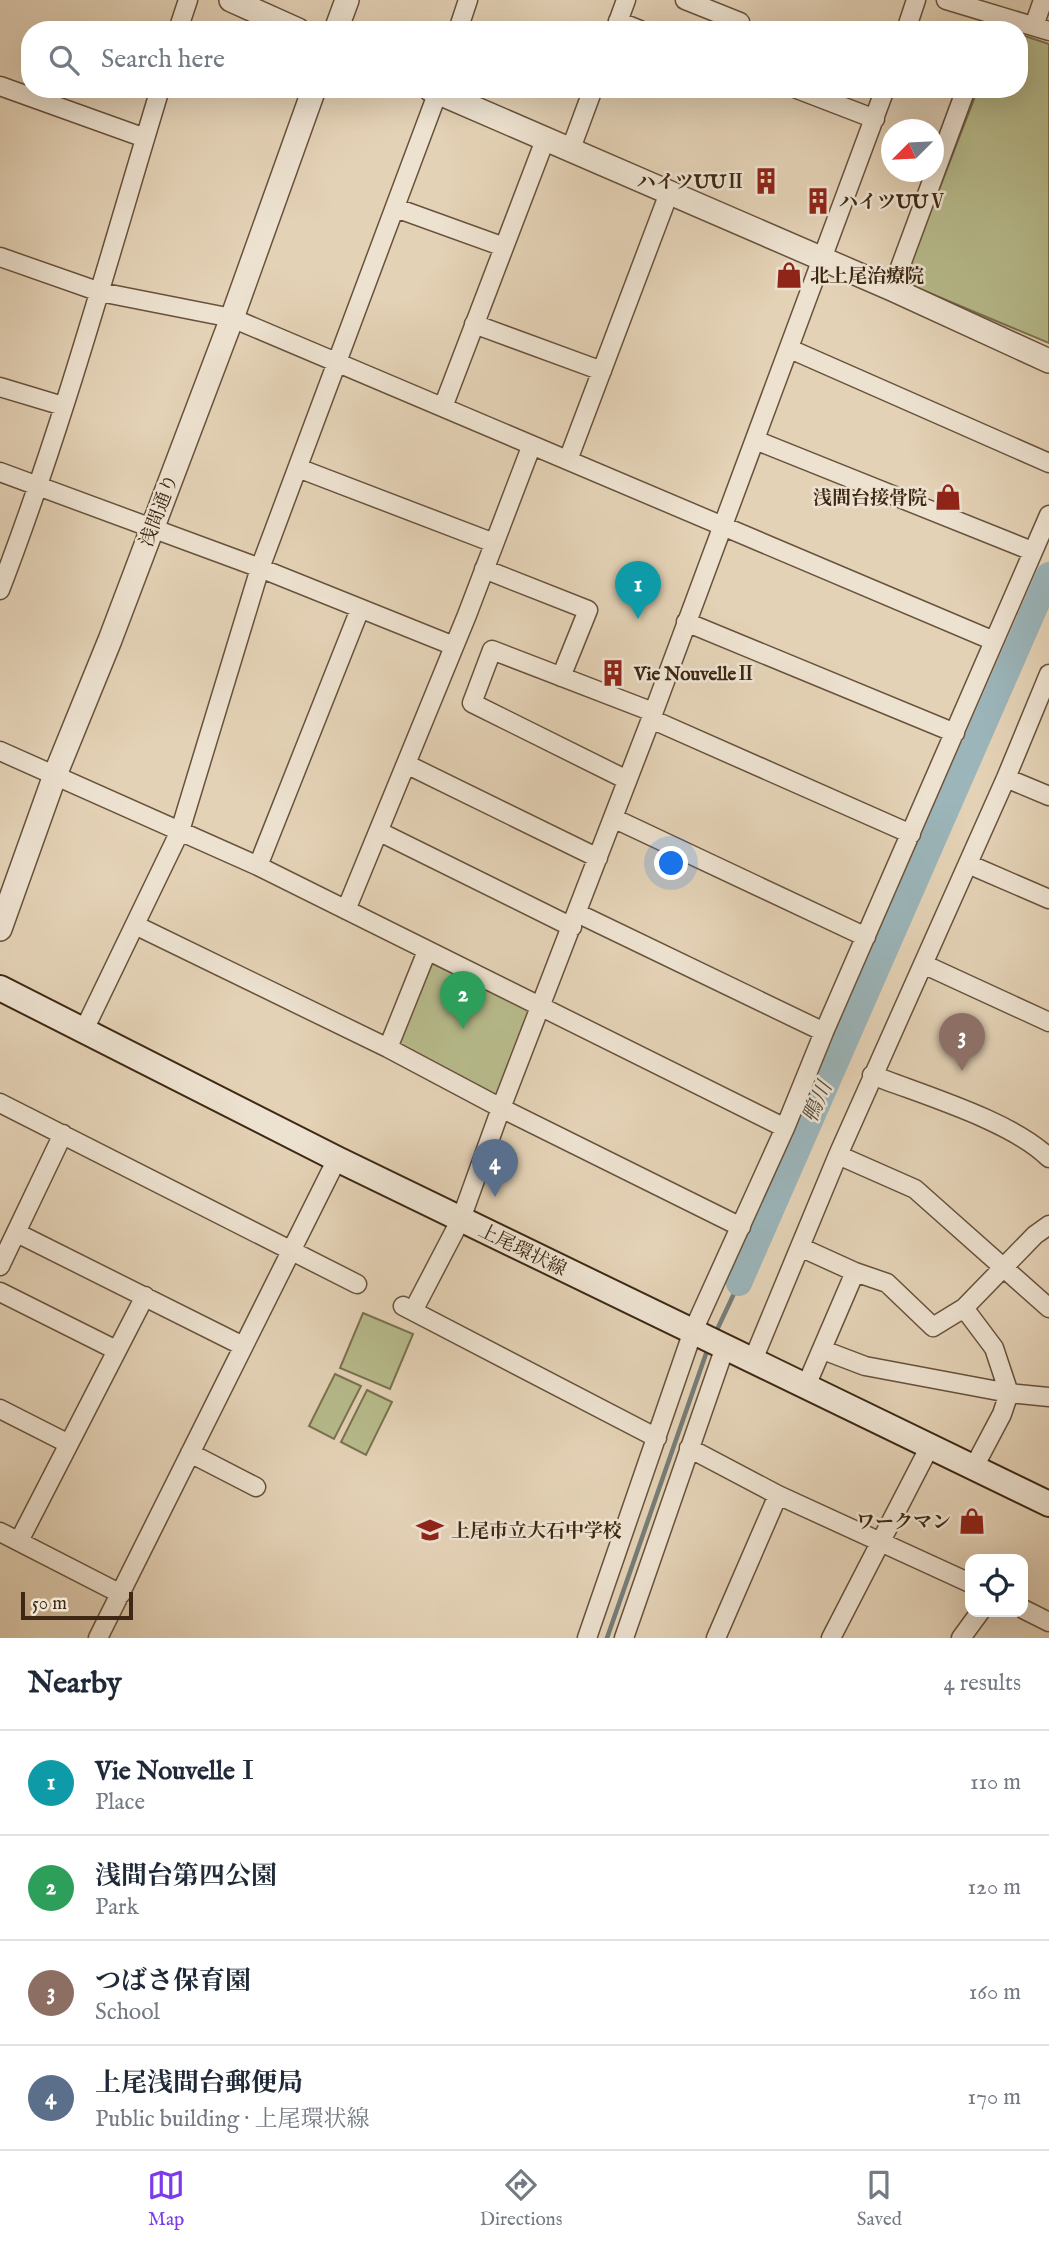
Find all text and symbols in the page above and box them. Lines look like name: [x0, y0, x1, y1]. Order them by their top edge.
search box: [21, 21, 1028, 98]
icon: search: [45, 41, 83, 79]
text: Search here: [101, 43, 225, 76]
north arrow: [881, 119, 944, 182]
building icon: ハイツUUⅡ: [751, 166, 781, 196]
place label: ハイツUUⅡ: [637, 171, 745, 195]
building icon: ハイツUUⅤ: [803, 186, 833, 216]
place label: ハイツUUⅤ: [839, 191, 947, 215]
shop icon: 北上尾治療院: [774, 260, 804, 290]
place label: 北上尾治療院: [810, 265, 924, 289]
street label: 浅間通り: [135, 471, 185, 551]
shop icon: 浅間台接骨院: [933, 482, 963, 512]
place label: 浅間台接骨院: [813, 487, 927, 511]
pin: 1: [615, 561, 661, 619]
building icon: Vie NouvelleⅡ: [598, 658, 628, 688]
place label: Vie NouvelleⅡ: [633, 663, 755, 687]
your location: [654, 846, 688, 880]
pin: 2: [440, 971, 486, 1029]
pin: 3: [939, 1013, 985, 1071]
water label: 鴨川: [797, 1076, 840, 1127]
pin: 4: [472, 1139, 518, 1197]
street label: 上尾環状線: [474, 1219, 570, 1282]
shop icon: ワークマン: [957, 1506, 987, 1536]
place label: ワークマン: [856, 1511, 951, 1535]
school or university icon: 上尾市立大石中学校: [415, 1515, 445, 1545]
place label: 上尾市立大石中学校: [451, 1520, 622, 1544]
map controls: [965, 1554, 1028, 1617]
button: locate: [965, 1554, 1028, 1617]
scale bar: [21, 1589, 133, 1621]
text: 50 m: [32, 1592, 67, 1616]
text: Nearby: [28, 1665, 121, 1703]
text: 4 results: [943, 1669, 1021, 1698]
text: Vie NouvelleⅠ: [95, 1755, 261, 1788]
text: 1: [47, 1768, 55, 1797]
text: 110 m: [970, 1768, 1021, 1797]
text: Place: [95, 1788, 145, 1817]
text: 浅間台第四公園: [95, 1860, 277, 1893]
text: 2: [46, 1873, 56, 1902]
text: 120 m: [968, 1873, 1021, 1902]
text: Park: [95, 1893, 139, 1922]
text: つばさ保育園: [95, 1965, 251, 1998]
text: 3: [47, 1978, 55, 2007]
text: 160 m: [969, 1978, 1021, 2007]
text: School: [95, 1998, 160, 2027]
text: 上尾浅間台郵便局: [95, 2067, 303, 2100]
text: 4: [45, 2083, 57, 2112]
text: 170 m: [968, 2083, 1021, 2112]
text: Public building · 上尾環状線: [95, 2105, 369, 2134]
tab: Map: [147, 2166, 185, 2232]
tab: Directions: [480, 2166, 562, 2232]
tab: Saved: [857, 2166, 902, 2232]

